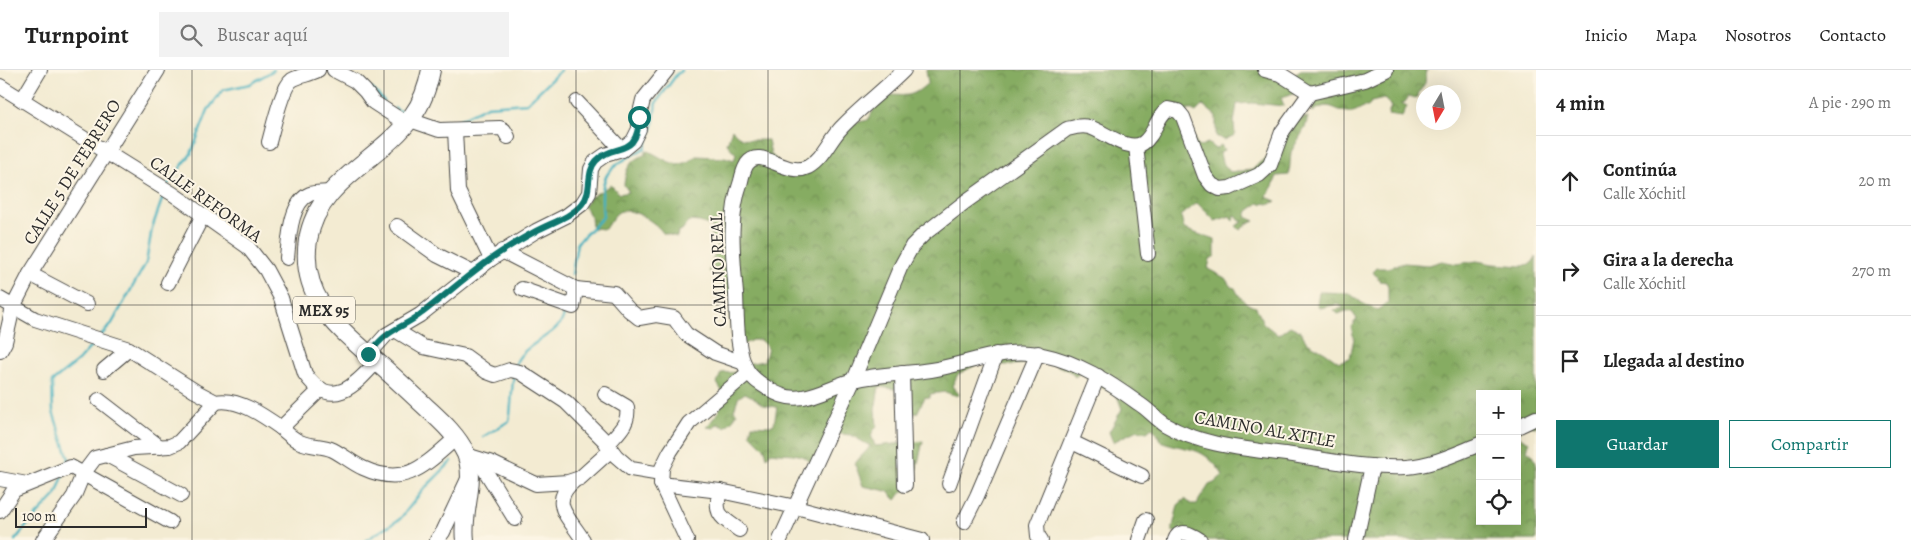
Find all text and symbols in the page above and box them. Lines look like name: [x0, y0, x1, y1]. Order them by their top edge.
search box: [159, 12, 509, 57]
text: Turnpoint: [25, 19, 129, 51]
icon: search: [177, 21, 205, 49]
text: Buscar aquí: [217, 22, 308, 48]
text: Inicio: [1584, 23, 1627, 47]
text: Mapa: [1655, 23, 1697, 47]
text: Nosotros: [1725, 23, 1791, 47]
text: Contacto: [1819, 23, 1886, 47]
north arrow: [1416, 85, 1461, 130]
text: 4 min: [1556, 89, 1605, 117]
text: A pie · 290 m: [1809, 92, 1891, 114]
street label: CALLE 5 DE FEBRERO: [18, 95, 126, 249]
route start: [628, 106, 651, 129]
street label: CALLE REFORMA: [145, 150, 267, 248]
text: Continúa: [1603, 157, 1677, 183]
icon: ahead: [1556, 167, 1584, 195]
text: 20 m: [1858, 170, 1891, 192]
text: Calle Xóchitl: [1603, 183, 1686, 205]
street label: CAMINO REAL: [704, 212, 732, 327]
text: Gira a la derecha: [1603, 247, 1734, 273]
icon: right: [1556, 257, 1584, 285]
text: 270 m: [1852, 260, 1891, 282]
text: Calle Xóchitl: [1603, 273, 1686, 295]
road number: MEX 95: [293, 296, 355, 324]
route end: [357, 343, 380, 366]
icon: arrive: [1556, 347, 1584, 375]
text: Llegada al destino: [1603, 348, 1745, 374]
map controls: [1476, 390, 1521, 525]
button: +: [1476, 390, 1521, 435]
street label: CAMINO AL XITLE: [1193, 405, 1337, 453]
button: Guardar: [1556, 420, 1719, 468]
button: Compartir: [1729, 420, 1891, 468]
button: −: [1476, 435, 1521, 480]
button: locate: [1476, 480, 1521, 525]
scale bar: [15, 505, 148, 528]
text: 100 m: [22, 507, 56, 526]

